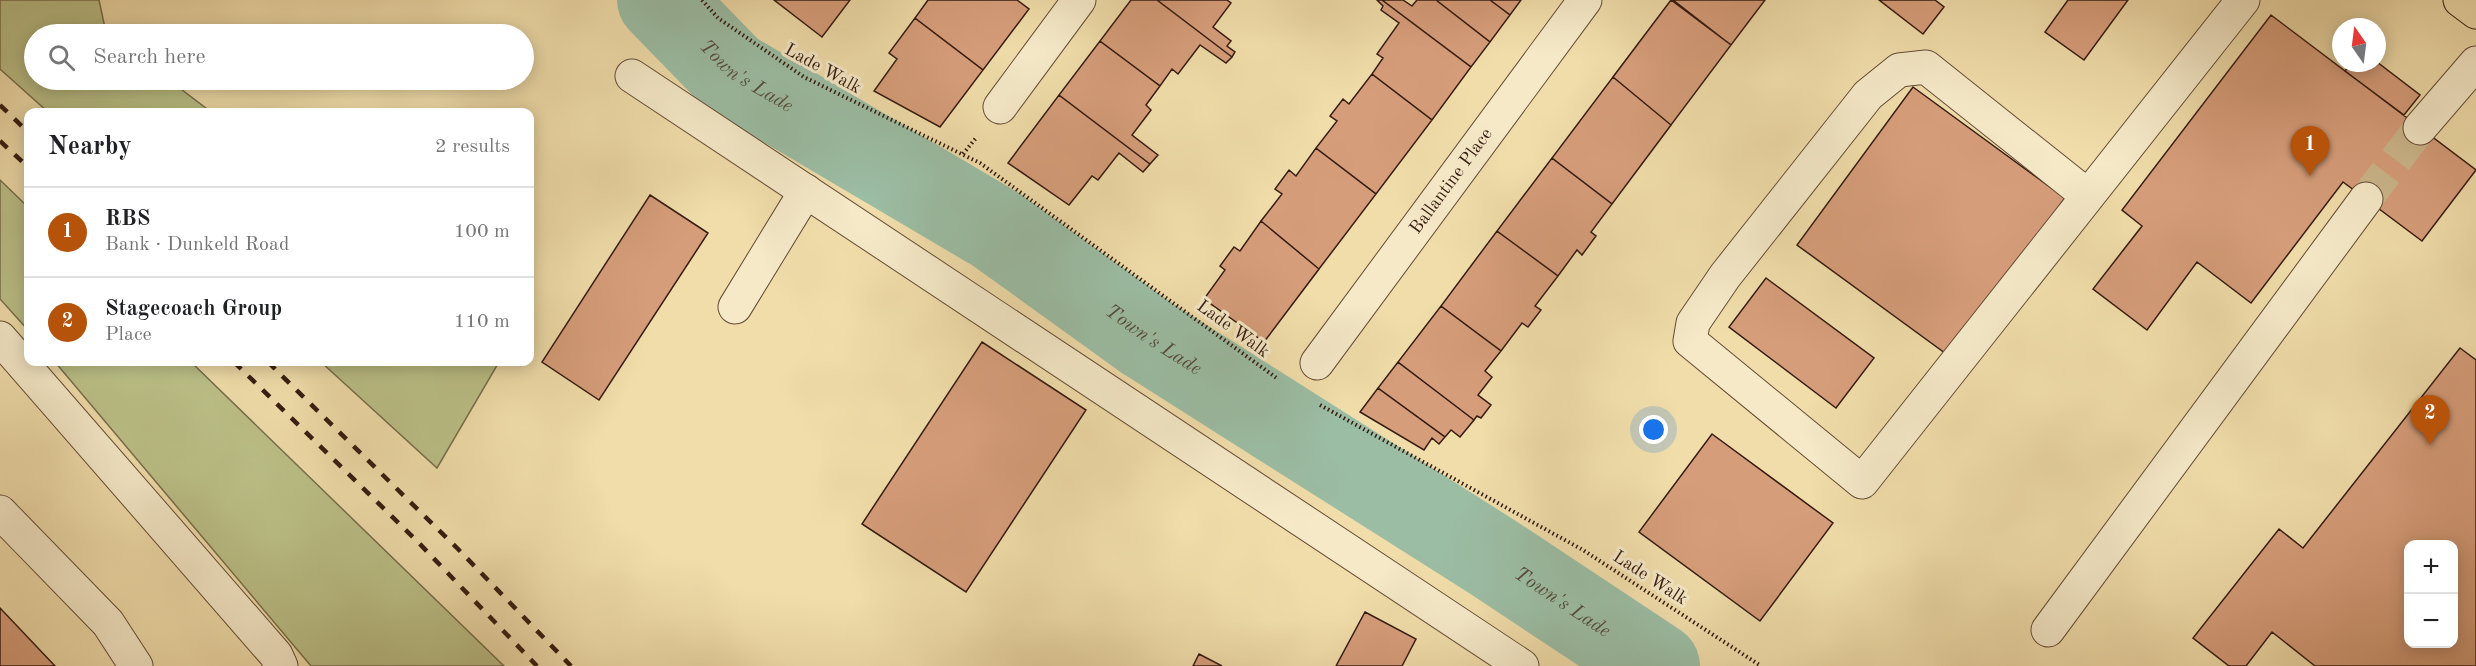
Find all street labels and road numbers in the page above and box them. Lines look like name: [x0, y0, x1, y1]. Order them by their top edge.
street label: Lade Walk: [782, 41, 864, 97]
street label: Ballantine Place: [1407, 125, 1496, 237]
street label: Lade Walk: [1193, 297, 1273, 361]
street label: Lade Walk: [1610, 547, 1690, 609]

